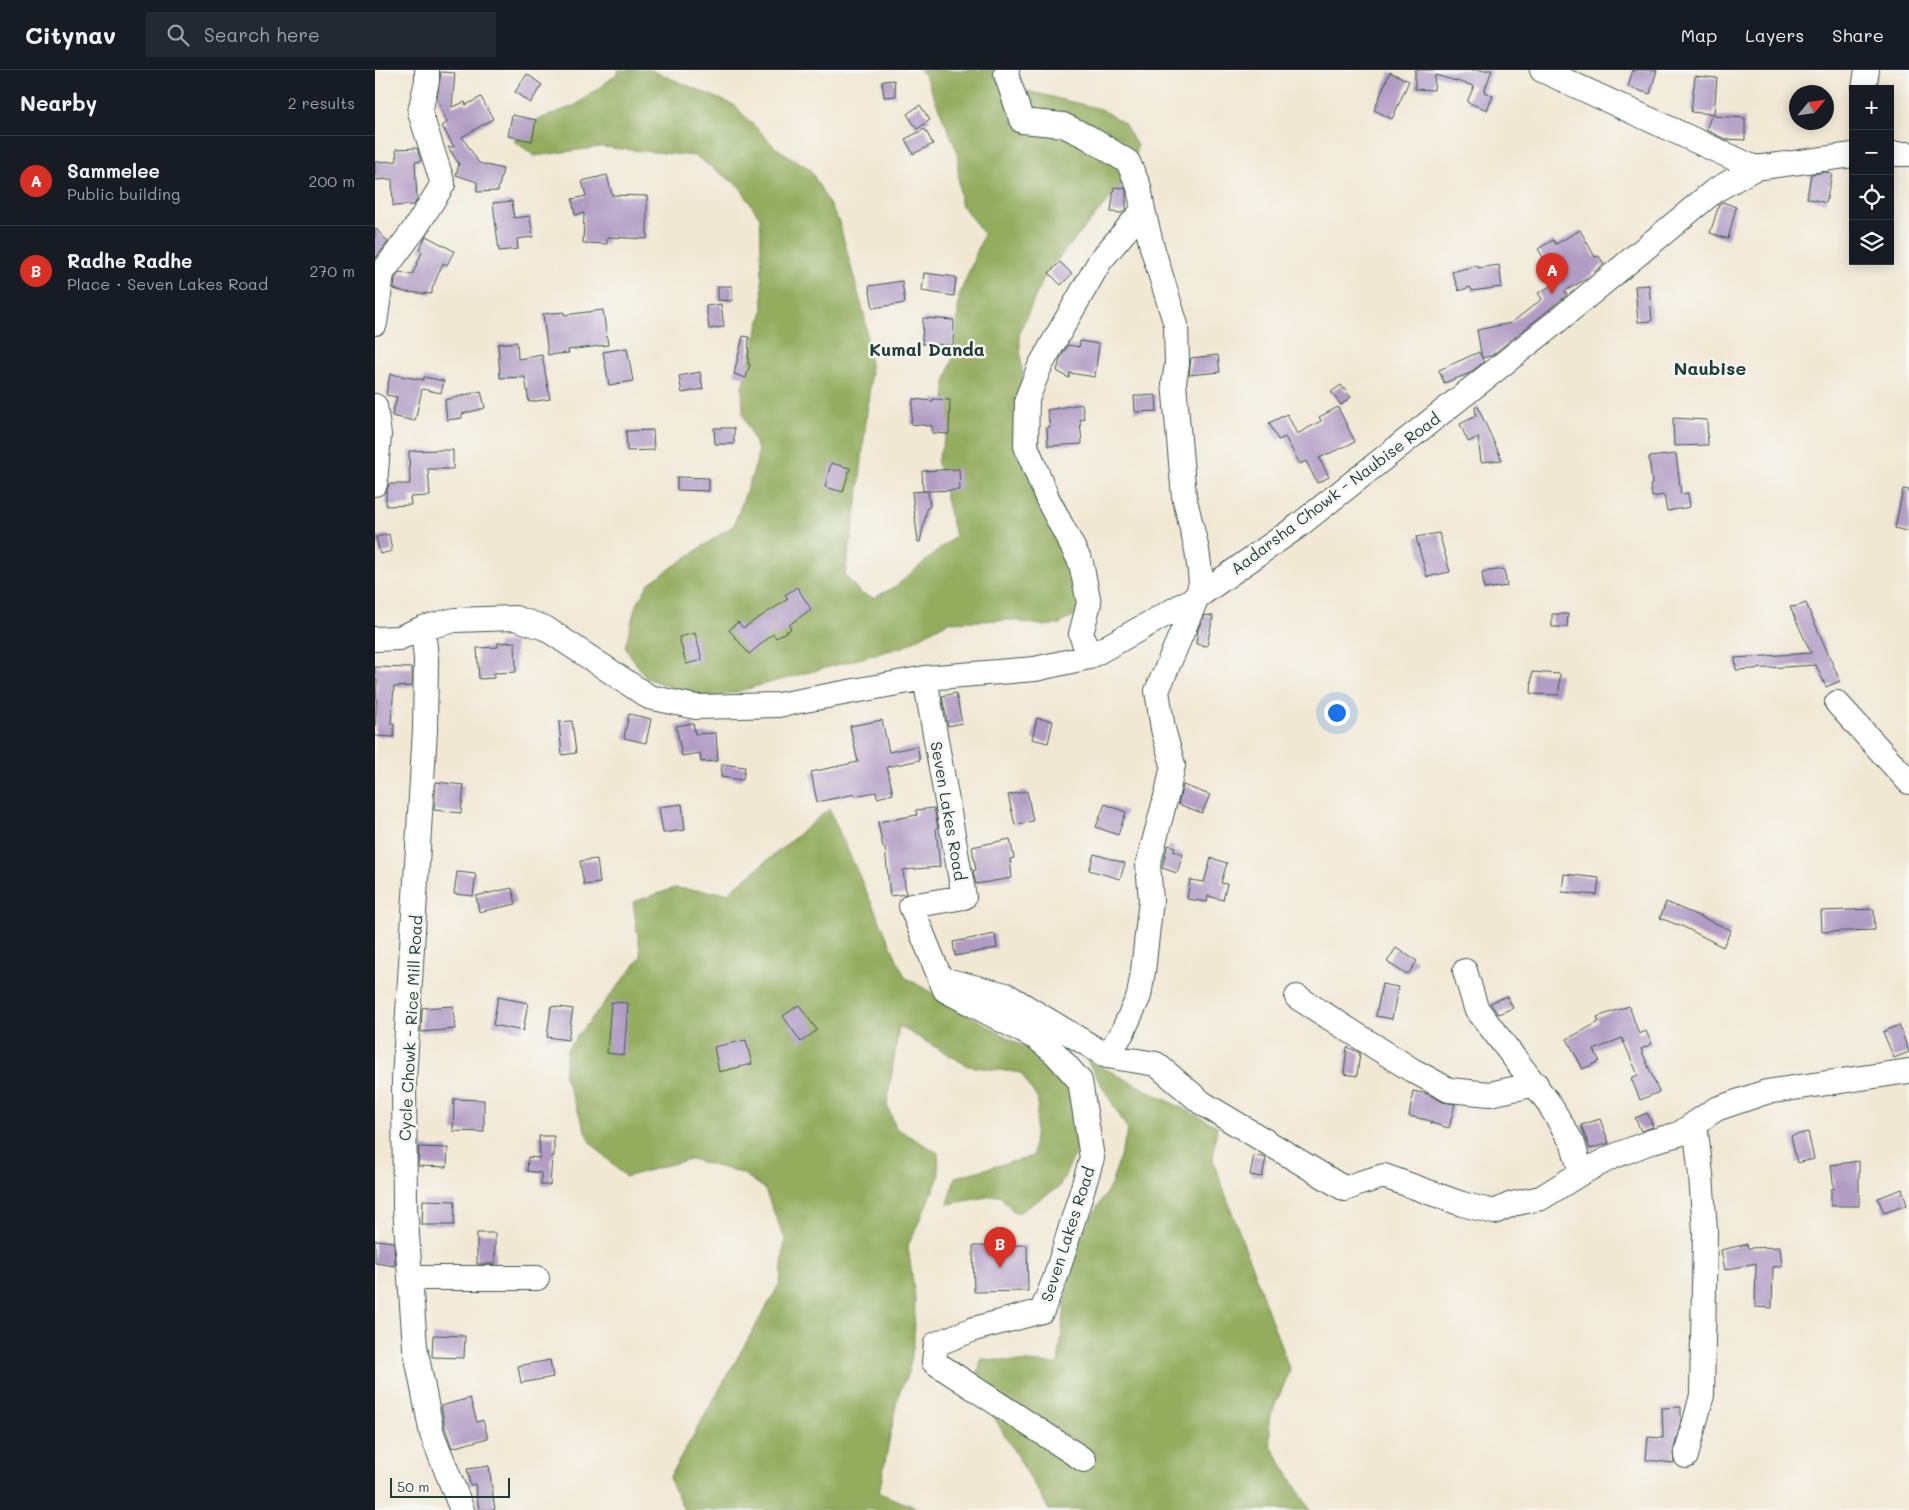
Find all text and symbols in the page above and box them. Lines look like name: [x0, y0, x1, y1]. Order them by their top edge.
search box: [146, 12, 496, 57]
text: Citynav: [25, 19, 116, 50]
icon: search: [164, 21, 192, 49]
text: Search here: [204, 22, 320, 47]
text: Map: [1681, 23, 1717, 47]
text: Layers: [1745, 23, 1804, 47]
text: Share: [1832, 23, 1884, 47]
north arrow: [1789, 85, 1834, 130]
map controls: [1849, 85, 1894, 265]
button: +: [1849, 85, 1894, 130]
text: Nearby: [20, 89, 97, 116]
text: 2 results: [288, 92, 355, 113]
button: −: [1849, 130, 1894, 175]
text: Sammelee: [67, 158, 160, 183]
text: A: [30, 170, 42, 191]
text: 200 m: [308, 170, 355, 191]
button: locate: [1849, 175, 1894, 220]
text: Public building: [67, 183, 180, 204]
button: layers: [1849, 220, 1894, 265]
text: Radhe Radhe: [67, 248, 192, 273]
pin: A: [1536, 253, 1568, 294]
text: B: [31, 260, 41, 281]
text: 270 m: [309, 260, 355, 281]
text: Place · Seven Lakes Road: [67, 273, 268, 294]
district label: Kumal Danda: [869, 337, 985, 361]
district label: Naubise: [1674, 356, 1746, 380]
street label: Aadarsha Chowk - Naubise Road: [1226, 407, 1444, 579]
your location: [1324, 700, 1350, 726]
street label: Seven Lakes Road: [926, 740, 972, 882]
street label: Cycle Chowk - Rice Mill Road: [394, 914, 426, 1142]
street label: Seven Lakes Road: [1035, 1164, 1099, 1304]
pin: B: [984, 1227, 1016, 1268]
scale bar: [390, 1475, 510, 1498]
text: 50 m: [397, 1477, 429, 1496]

